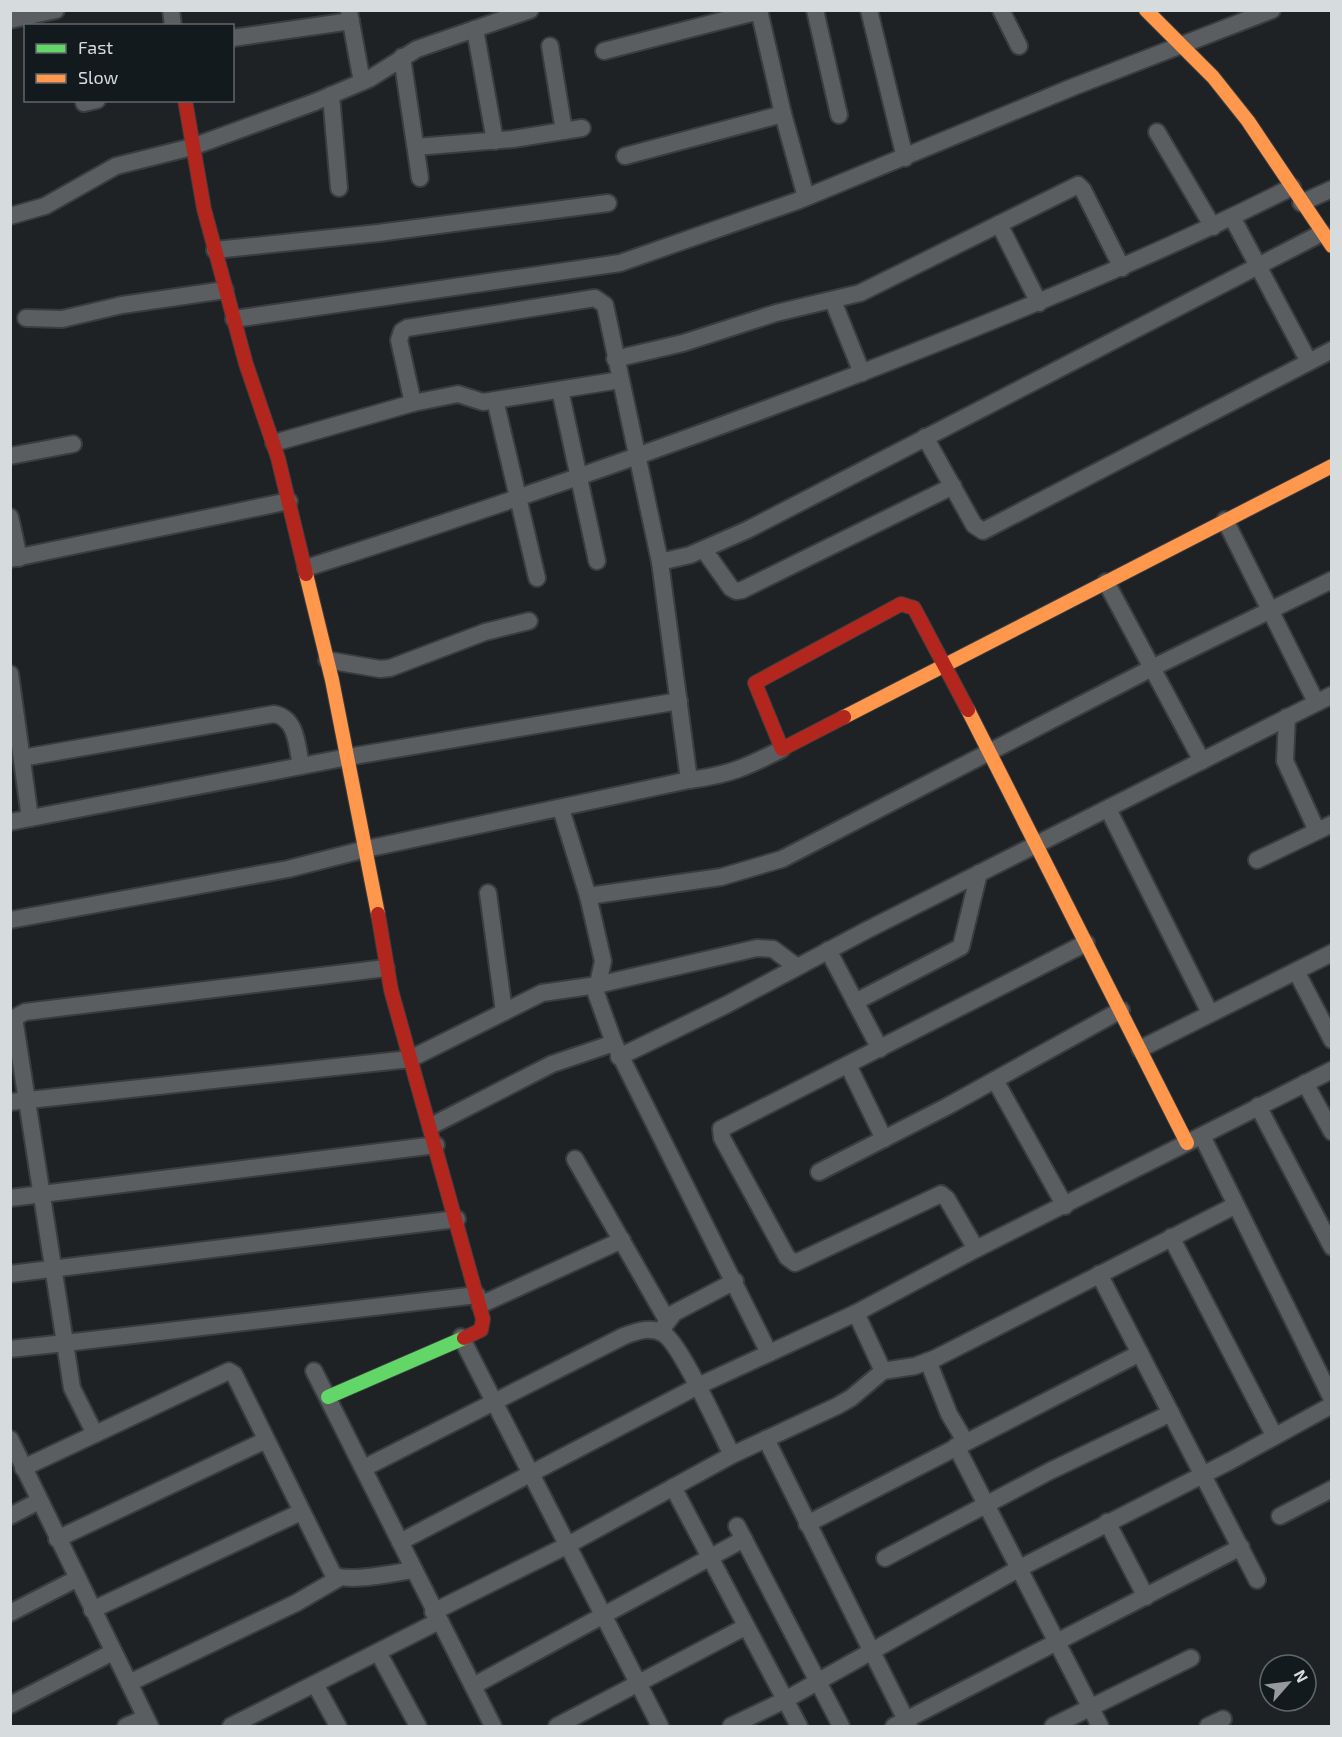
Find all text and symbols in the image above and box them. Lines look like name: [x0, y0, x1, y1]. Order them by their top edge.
legend: [24, 24, 234, 102]
text: Fast: [78, 36, 113, 58]
text: Slow: [78, 66, 119, 88]
north arrow: [1258, 1653, 1318, 1713]
text: N: [1291, 1666, 1313, 1685]

